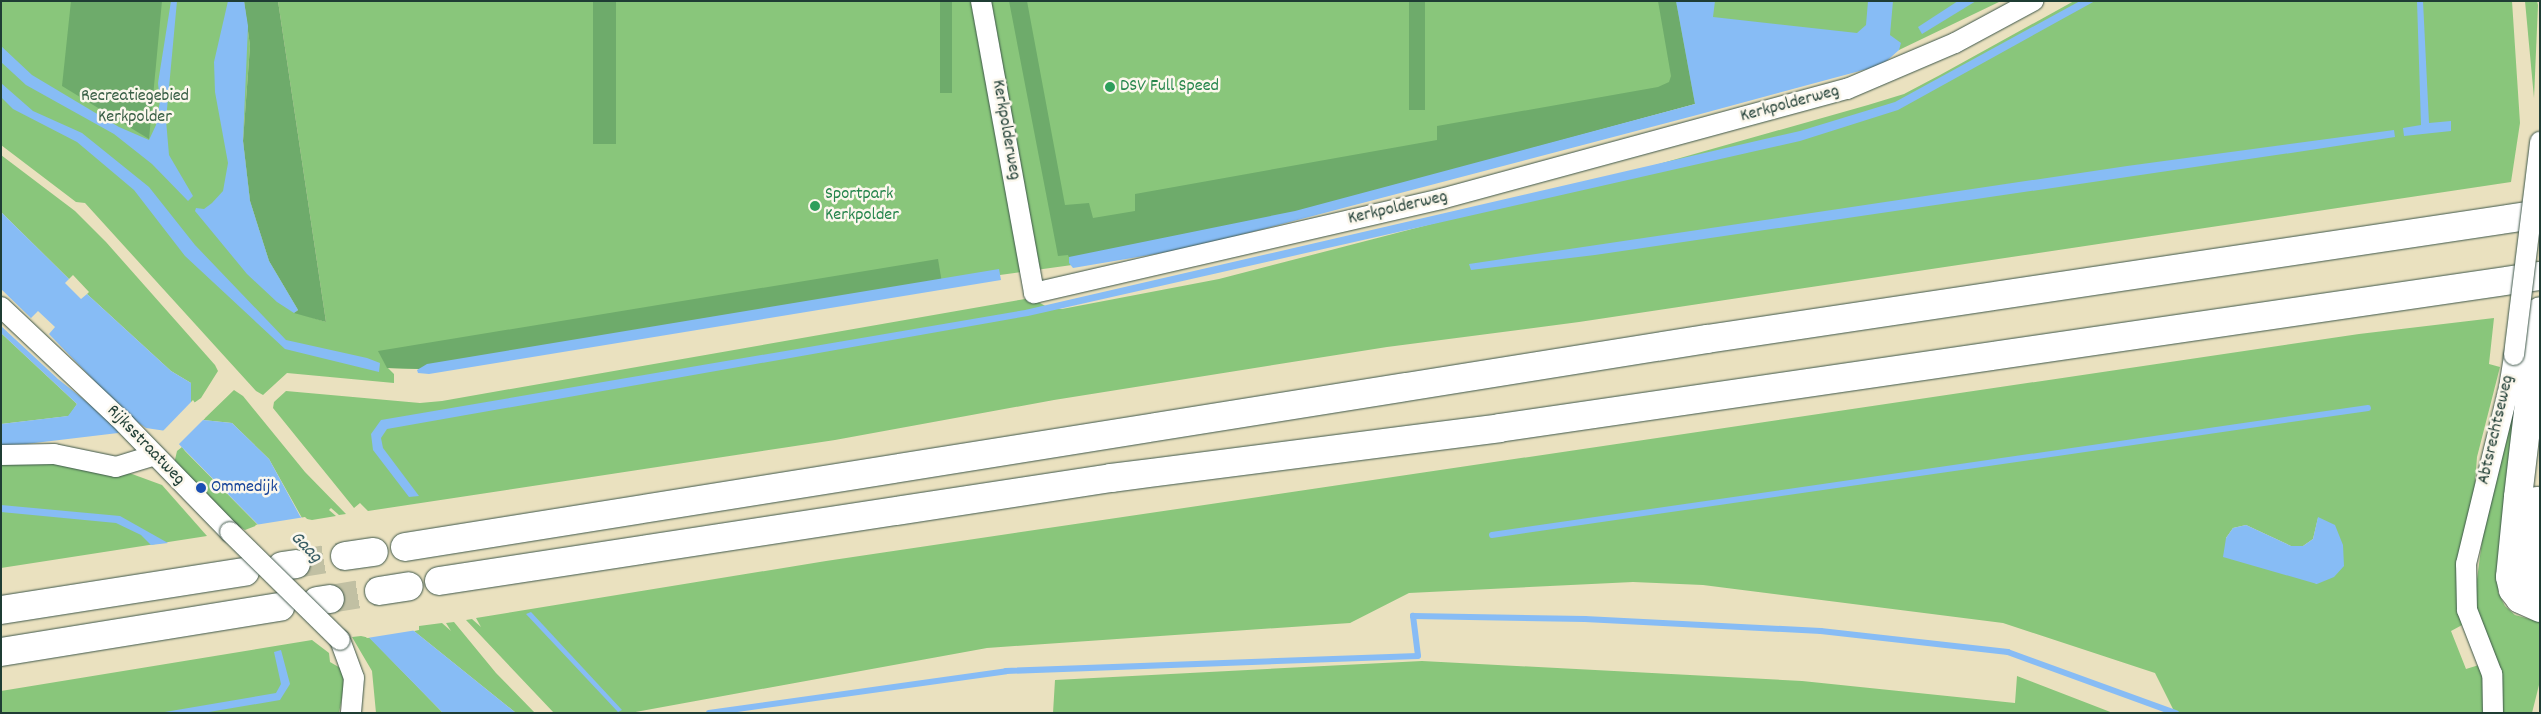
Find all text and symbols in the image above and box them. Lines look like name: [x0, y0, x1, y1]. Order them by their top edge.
place label: DSV Full Speed: [1120, 76, 1219, 98]
street label: Kerkpolderweg: [986, 78, 1024, 182]
marker: DSV Full Speed: [1104, 81, 1116, 93]
street label: Kerkpolderweg: [1738, 81, 1842, 129]
park label: Recreatiegebied Kerkpolder: [81, 87, 189, 130]
place label: Sportpark Kerkpolder: [825, 185, 899, 228]
street label: Kerkpolderweg: [1346, 187, 1450, 231]
marker: Sportpark Kerkpolder: [809, 200, 821, 212]
street label: Abtsrechtseweg: [2474, 373, 2520, 487]
street label: Rijksstraatweg: [101, 401, 189, 491]
place label: Ommedijk: [211, 477, 278, 499]
marker: Ommedijk: [195, 482, 207, 494]
water label: Gaag: [284, 527, 326, 569]

